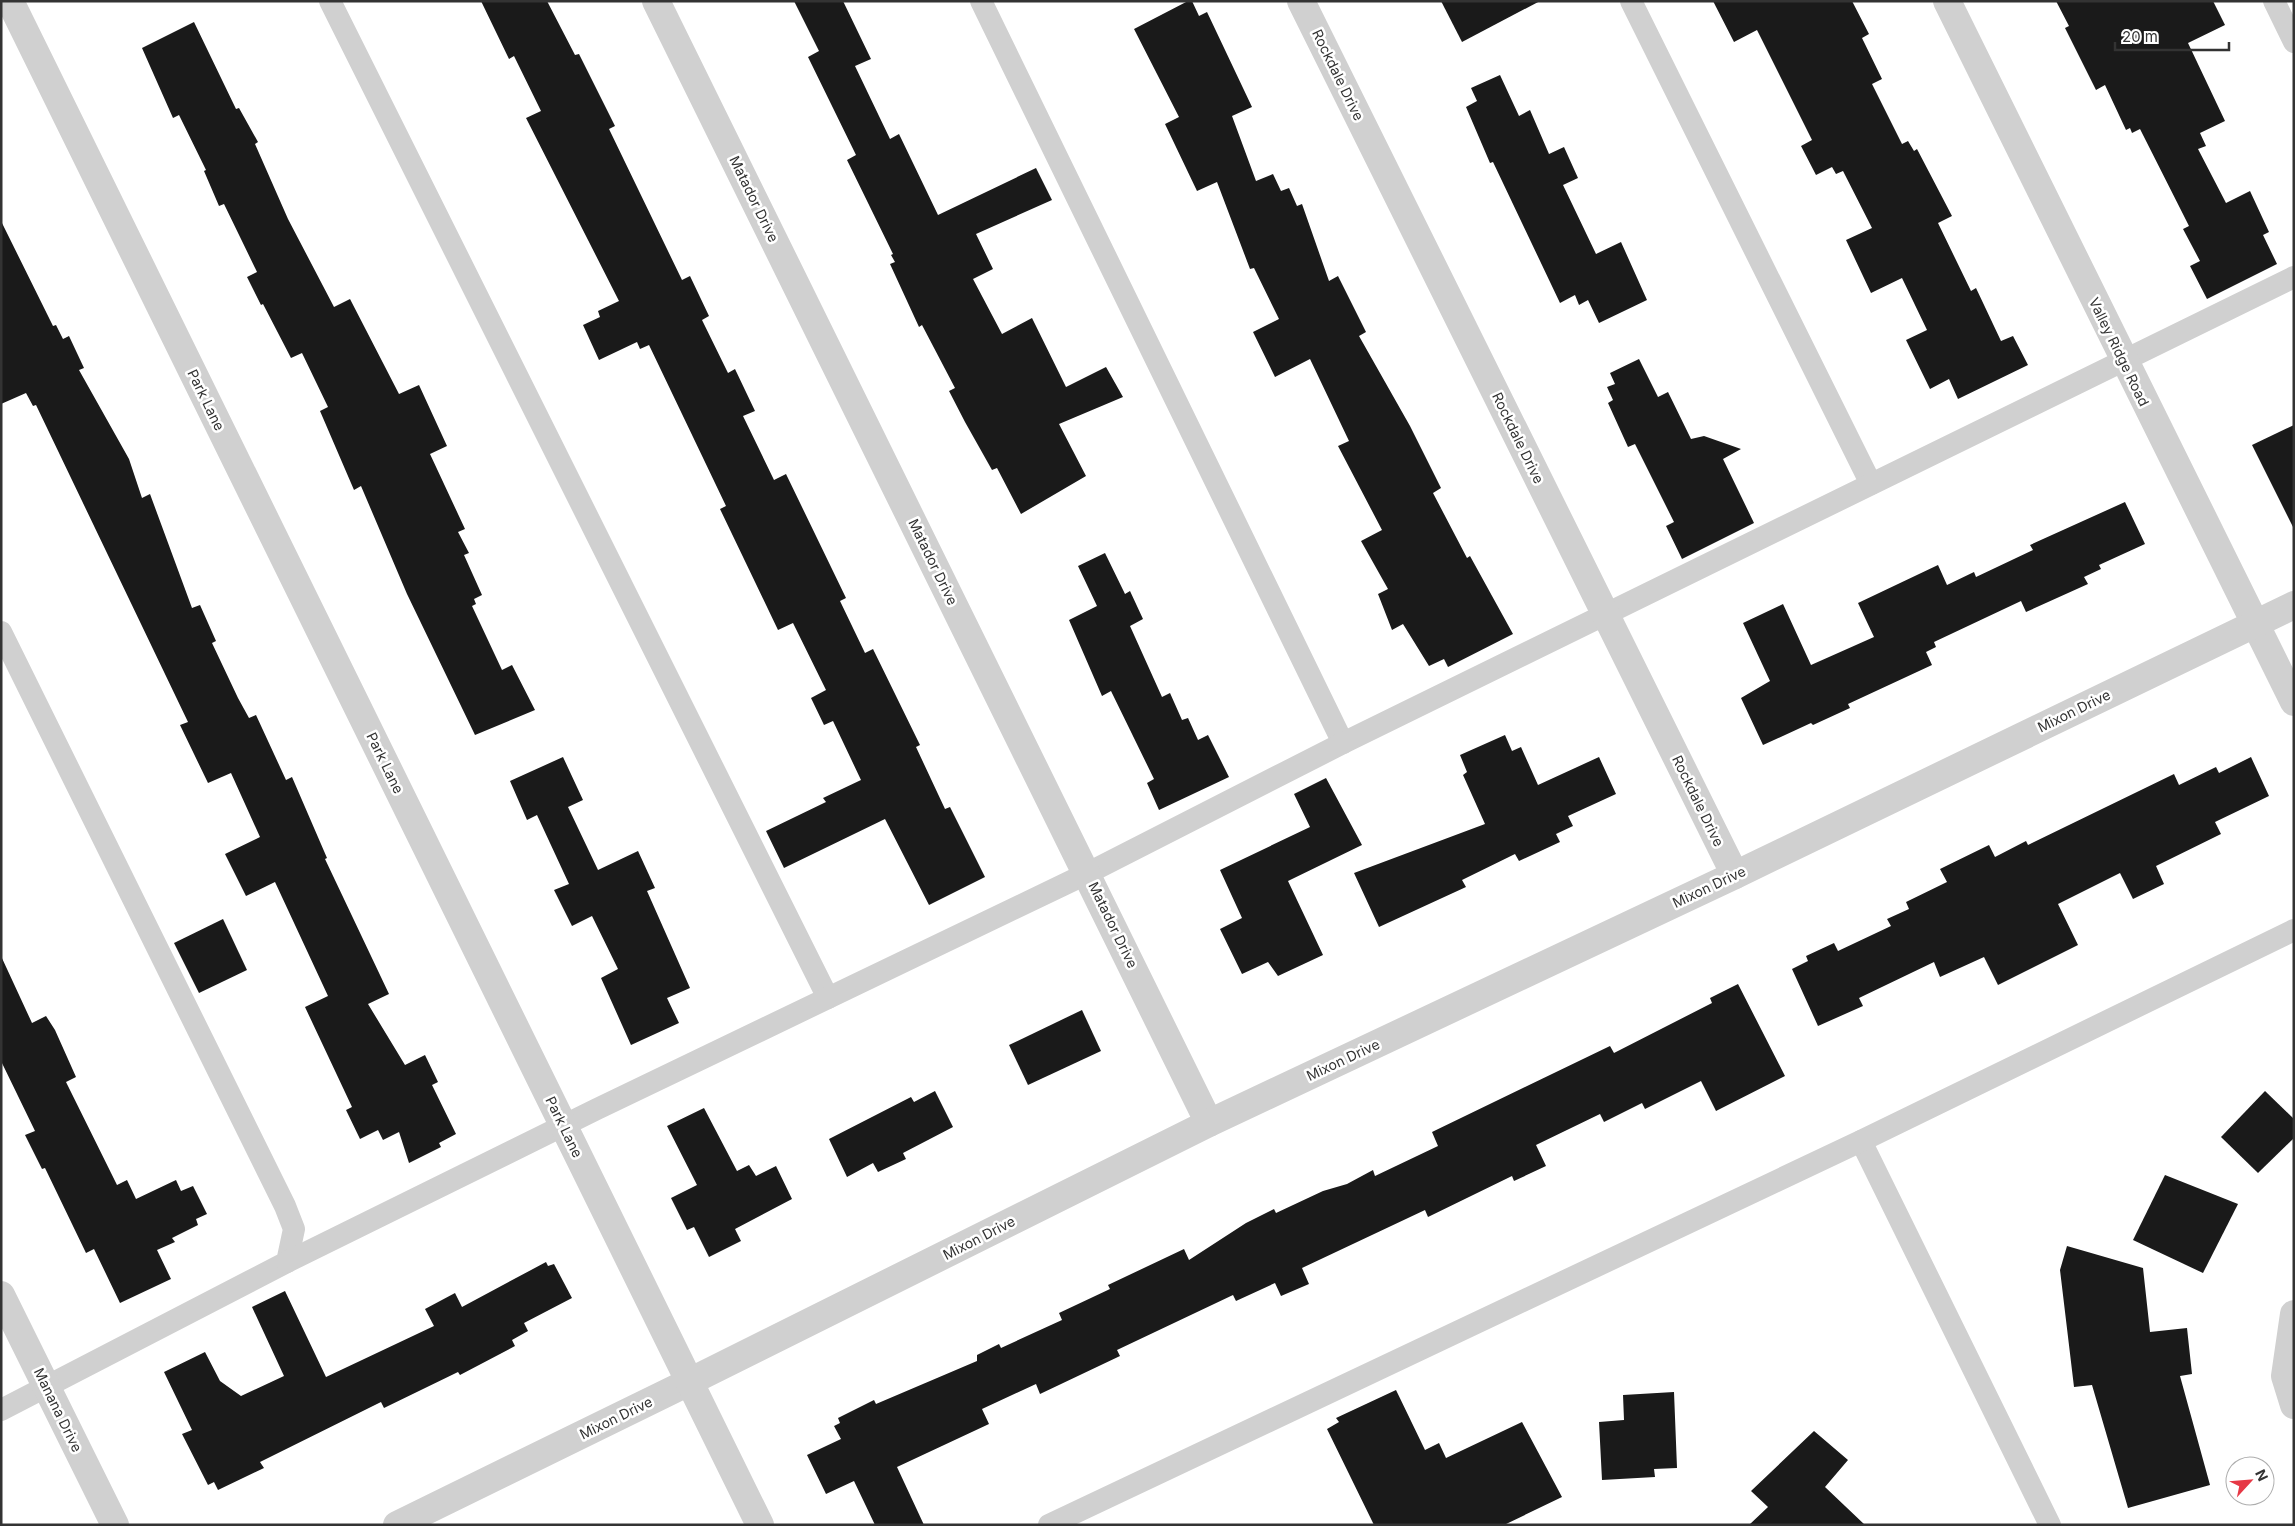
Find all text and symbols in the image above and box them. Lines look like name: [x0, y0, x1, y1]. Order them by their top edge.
scale bar: [2115, 20, 2229, 52]
street label: Rockdale Drive: [1309, 26, 1368, 123]
text: 20 m: [2122, 27, 2158, 46]
street label: Matador Drive: [726, 153, 783, 245]
street label: Valley Ridge Road: [2086, 295, 2153, 409]
street label: Park Lane: [184, 366, 229, 433]
street label: Rockdale Drive: [1489, 389, 1548, 486]
street label: Matador Drive: [905, 516, 962, 608]
street label: Mixon Drive: [2035, 686, 2113, 735]
street label: Park Lane: [363, 729, 408, 796]
street label: Rockdale Drive: [1669, 752, 1728, 849]
street label: Mixon Drive: [1670, 862, 1748, 911]
street label: Matador Drive: [1085, 879, 1142, 971]
street label: Mixon Drive: [1304, 1035, 1382, 1084]
street label: Park Lane: [542, 1093, 587, 1160]
street label: Mixon Drive: [940, 1212, 1018, 1263]
street label: Manana Drive: [31, 1365, 86, 1455]
street label: Mixon Drive: [577, 1393, 655, 1442]
north arrow: [2225, 1456, 2275, 1506]
text: N: [2252, 1467, 2272, 1484]

